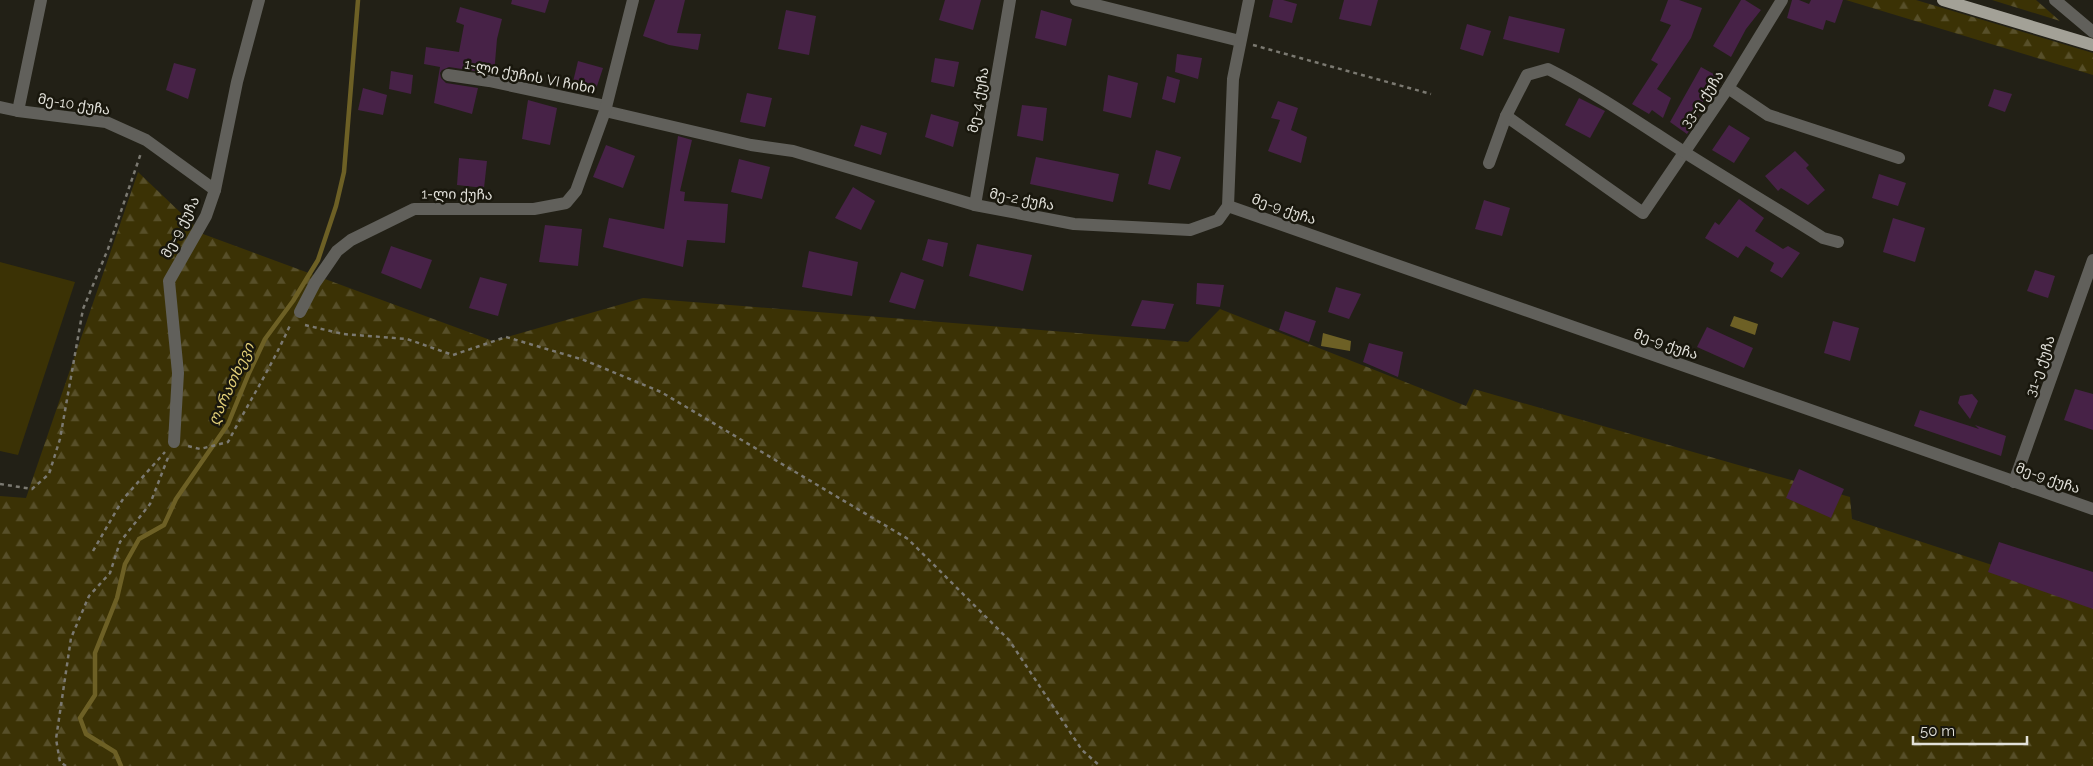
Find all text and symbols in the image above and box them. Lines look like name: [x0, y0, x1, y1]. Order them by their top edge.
street label: 1-ლი ქუჩის VI ჩიხი: [463, 55, 597, 98]
street label: მე-4 ქუჩა: [964, 66, 993, 134]
street label: 33-ე ქუჩა: [1677, 67, 1728, 131]
street label: მე-10 ქუჩა: [37, 90, 111, 119]
street label: 1-ლი ქუჩა: [421, 185, 493, 204]
street label: მე-2 ქუჩა: [988, 185, 1056, 214]
street label: მე-9 ქუჩა: [1249, 191, 1318, 228]
street label: მე-9 ქუჩა: [158, 194, 203, 261]
street label: მე-9 ქუჩა: [1631, 326, 1700, 363]
street label: 31-ე ქუჩა: [2022, 333, 2059, 399]
water label: ღარათხევი: [204, 339, 258, 428]
street label: მე-9 ქუჩა: [2013, 460, 2082, 497]
scale bar: [1913, 714, 2027, 746]
text: 50 m: [1920, 722, 1955, 740]

